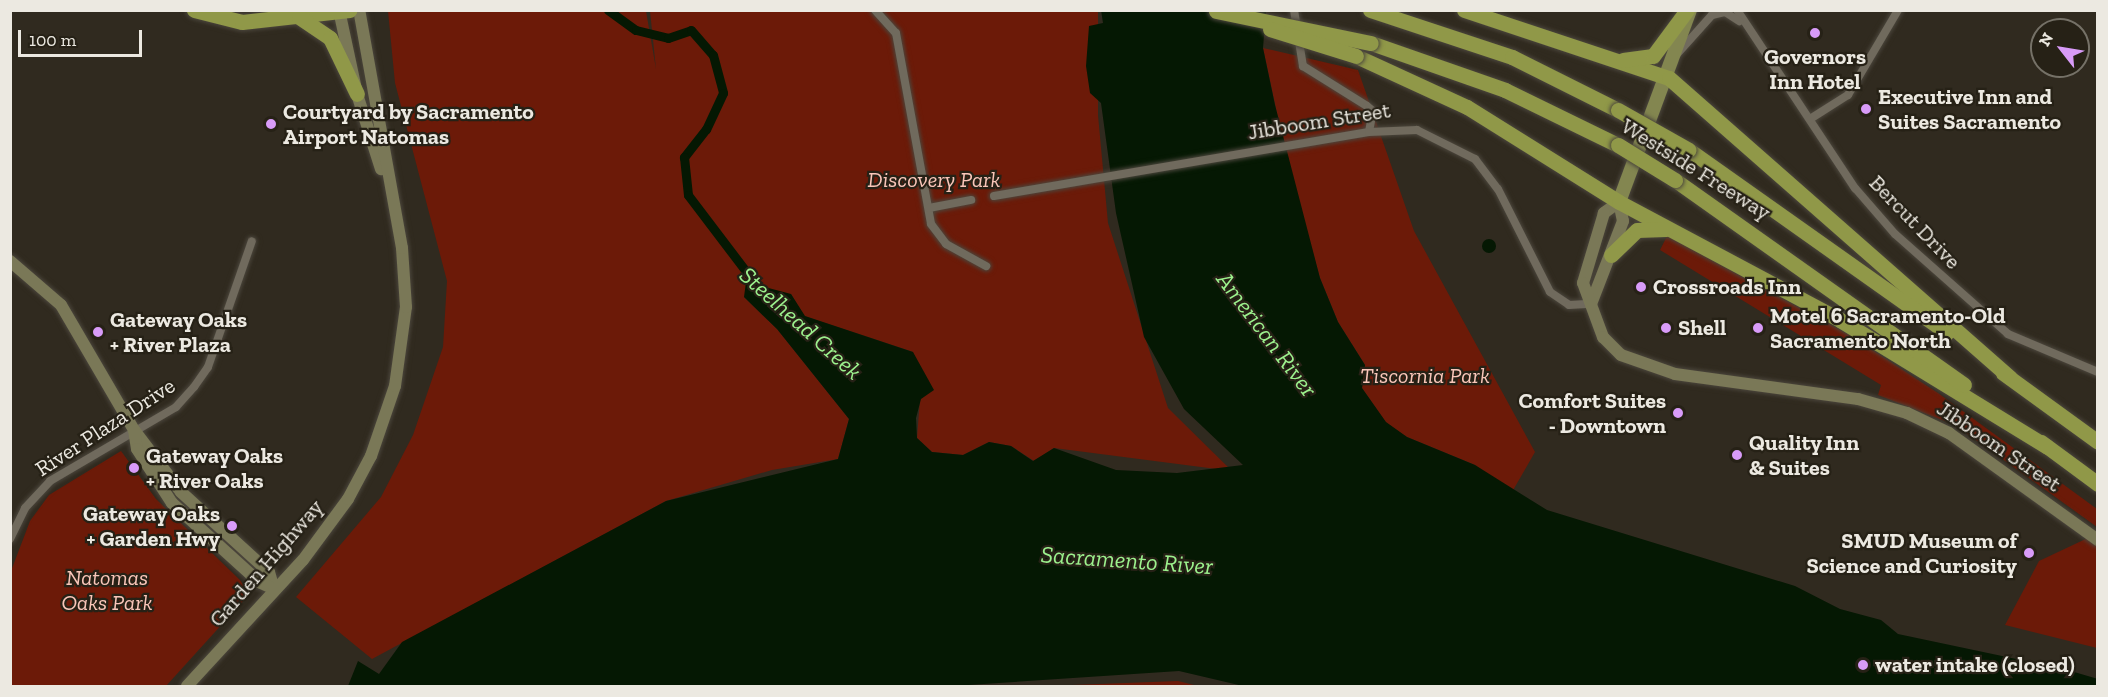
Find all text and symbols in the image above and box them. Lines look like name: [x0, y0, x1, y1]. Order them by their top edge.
scale bar: [21, 18, 146, 56]
north arrow: [2030, 18, 2090, 78]
marker: Governors Inn Hotel: [1808, 26, 1822, 40]
text: 100 m: [29, 29, 76, 51]
text: N: [2035, 29, 2057, 50]
place label: Governors Inn Hotel: [1764, 43, 1866, 94]
place label: Executive Inn and Suites Sacramento: [1878, 83, 2061, 134]
street label: Jibboom Street: [1246, 97, 1392, 145]
place label: Courtyard by Sacramento Airport Natomas: [283, 98, 534, 150]
marker: Executive Inn and Suites Sacramento: [1859, 102, 1873, 116]
street label: Westside Freeway: [1616, 112, 1776, 226]
marker: Courtyard by Sacramento Airport Natomas: [264, 117, 278, 131]
park label: Discovery Park: [868, 167, 1000, 193]
street label: Bercut Drive: [1864, 170, 1966, 274]
water label: Steelhead Creek: [734, 261, 868, 385]
water label: American River: [1211, 266, 1323, 402]
place label: Crossroads Inn: [1653, 274, 1801, 300]
marker: Crossroads Inn: [1634, 280, 1648, 294]
place label: Motel 6 Sacramento-Old Sacramento North: [1770, 302, 2006, 354]
place label: Gateway Oaks + River Plaza: [110, 306, 248, 358]
place label: Shell: [1678, 315, 1726, 341]
marker: Shell: [1659, 321, 1673, 335]
marker: Motel 6 Sacramento-Old Sacramento North: [1751, 321, 1765, 335]
marker: Gateway Oaks + River Plaza: [91, 325, 105, 339]
park label: Tiscornia Park: [1360, 363, 1490, 389]
street label: River Plaza Drive: [30, 372, 180, 482]
place label: Comfort Suites - Downtown: [1518, 387, 1666, 439]
street label: Jibboom Street: [1932, 395, 2066, 497]
marker: Comfort Suites - Downtown: [1671, 406, 1685, 420]
place label: Quality Inn & Suites: [1749, 429, 1860, 481]
place label: Gateway Oaks + River Oaks: [146, 442, 284, 494]
marker: Quality Inn & Suites: [1730, 448, 1744, 462]
marker: Gateway Oaks + River Oaks: [127, 461, 141, 475]
street label: Garden Highway: [204, 494, 328, 632]
place label: Gateway Oaks + Garden Hwy: [82, 500, 220, 552]
marker: Gateway Oaks + Garden Hwy: [225, 519, 239, 533]
place label: SMUD Museum of Science and Curiosity: [1806, 527, 2017, 578]
water label: Sacramento River: [1040, 540, 1214, 580]
marker: SMUD Museum of Science and Curiosity: [2022, 546, 2036, 560]
park label: Natomas Oaks Park: [61, 564, 153, 616]
place label: water intake (closed): [1875, 652, 2075, 678]
marker: water intake (closed): [1856, 658, 1870, 672]

